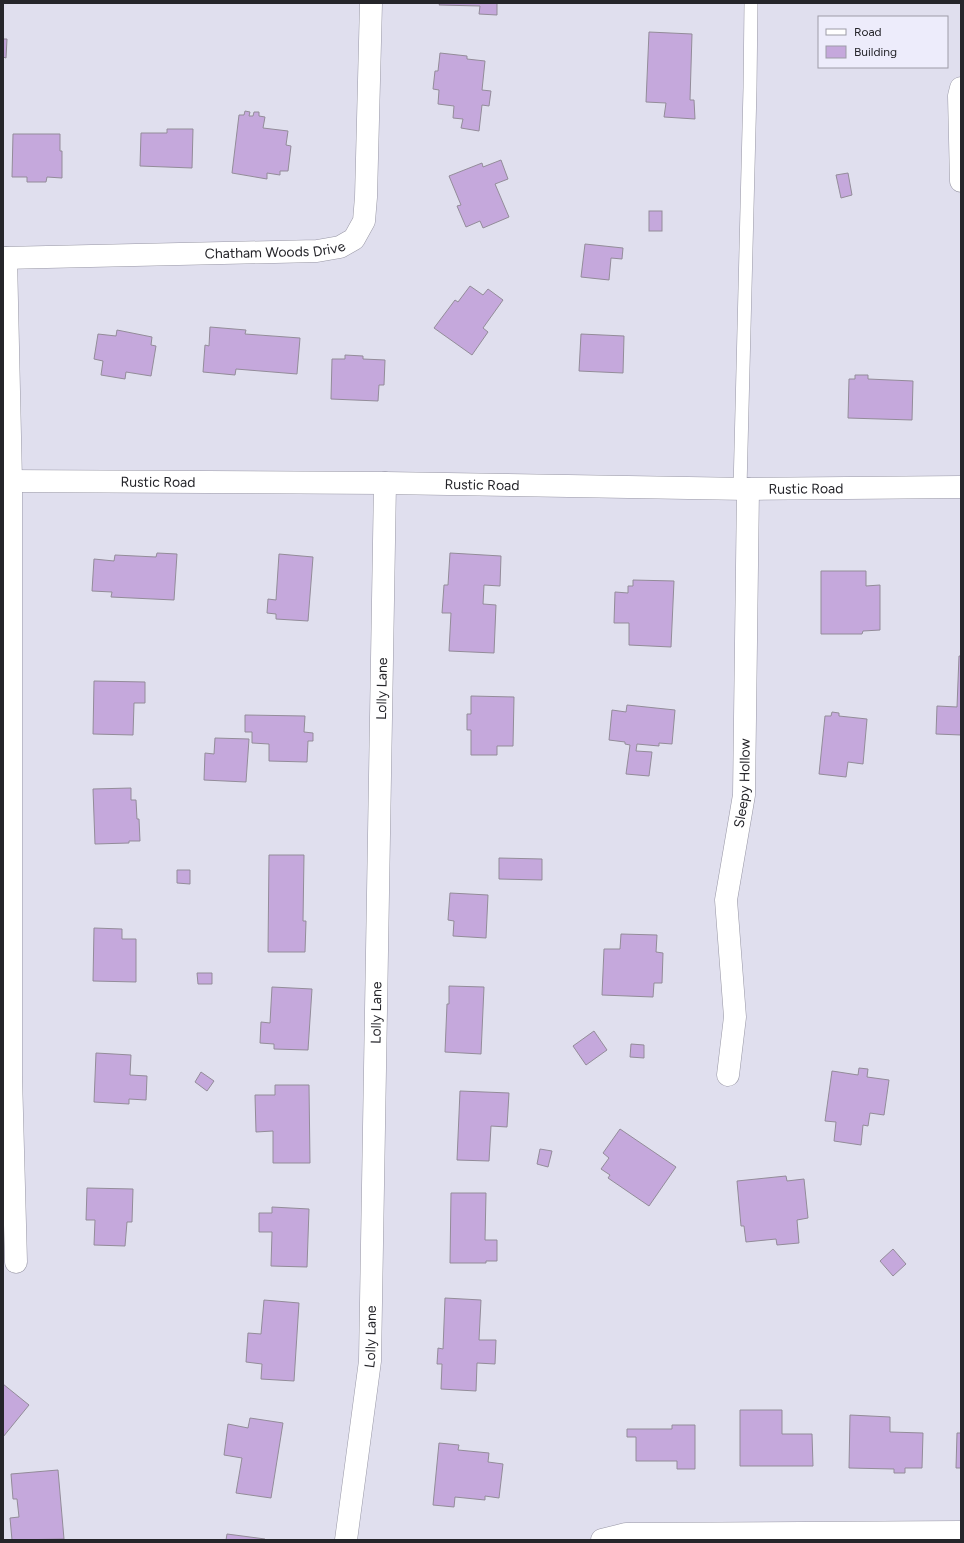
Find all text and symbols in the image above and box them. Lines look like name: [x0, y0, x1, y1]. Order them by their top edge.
legend: [818, 16, 948, 68]
text: Road: [854, 25, 882, 39]
text: Building: [854, 45, 897, 59]
street label: Chatham Woods Drive: [205, 237, 349, 262]
street label: Rustic Road: [120, 473, 196, 491]
street label: Rustic Road: [444, 475, 520, 494]
street label: Rustic Road: [768, 480, 843, 497]
street label: Lolly Lane: [372, 657, 391, 720]
street label: Sleepy Hollow: [730, 738, 753, 829]
street label: Lolly Lane: [367, 981, 385, 1044]
street label: Lolly Lane: [361, 1305, 379, 1369]

